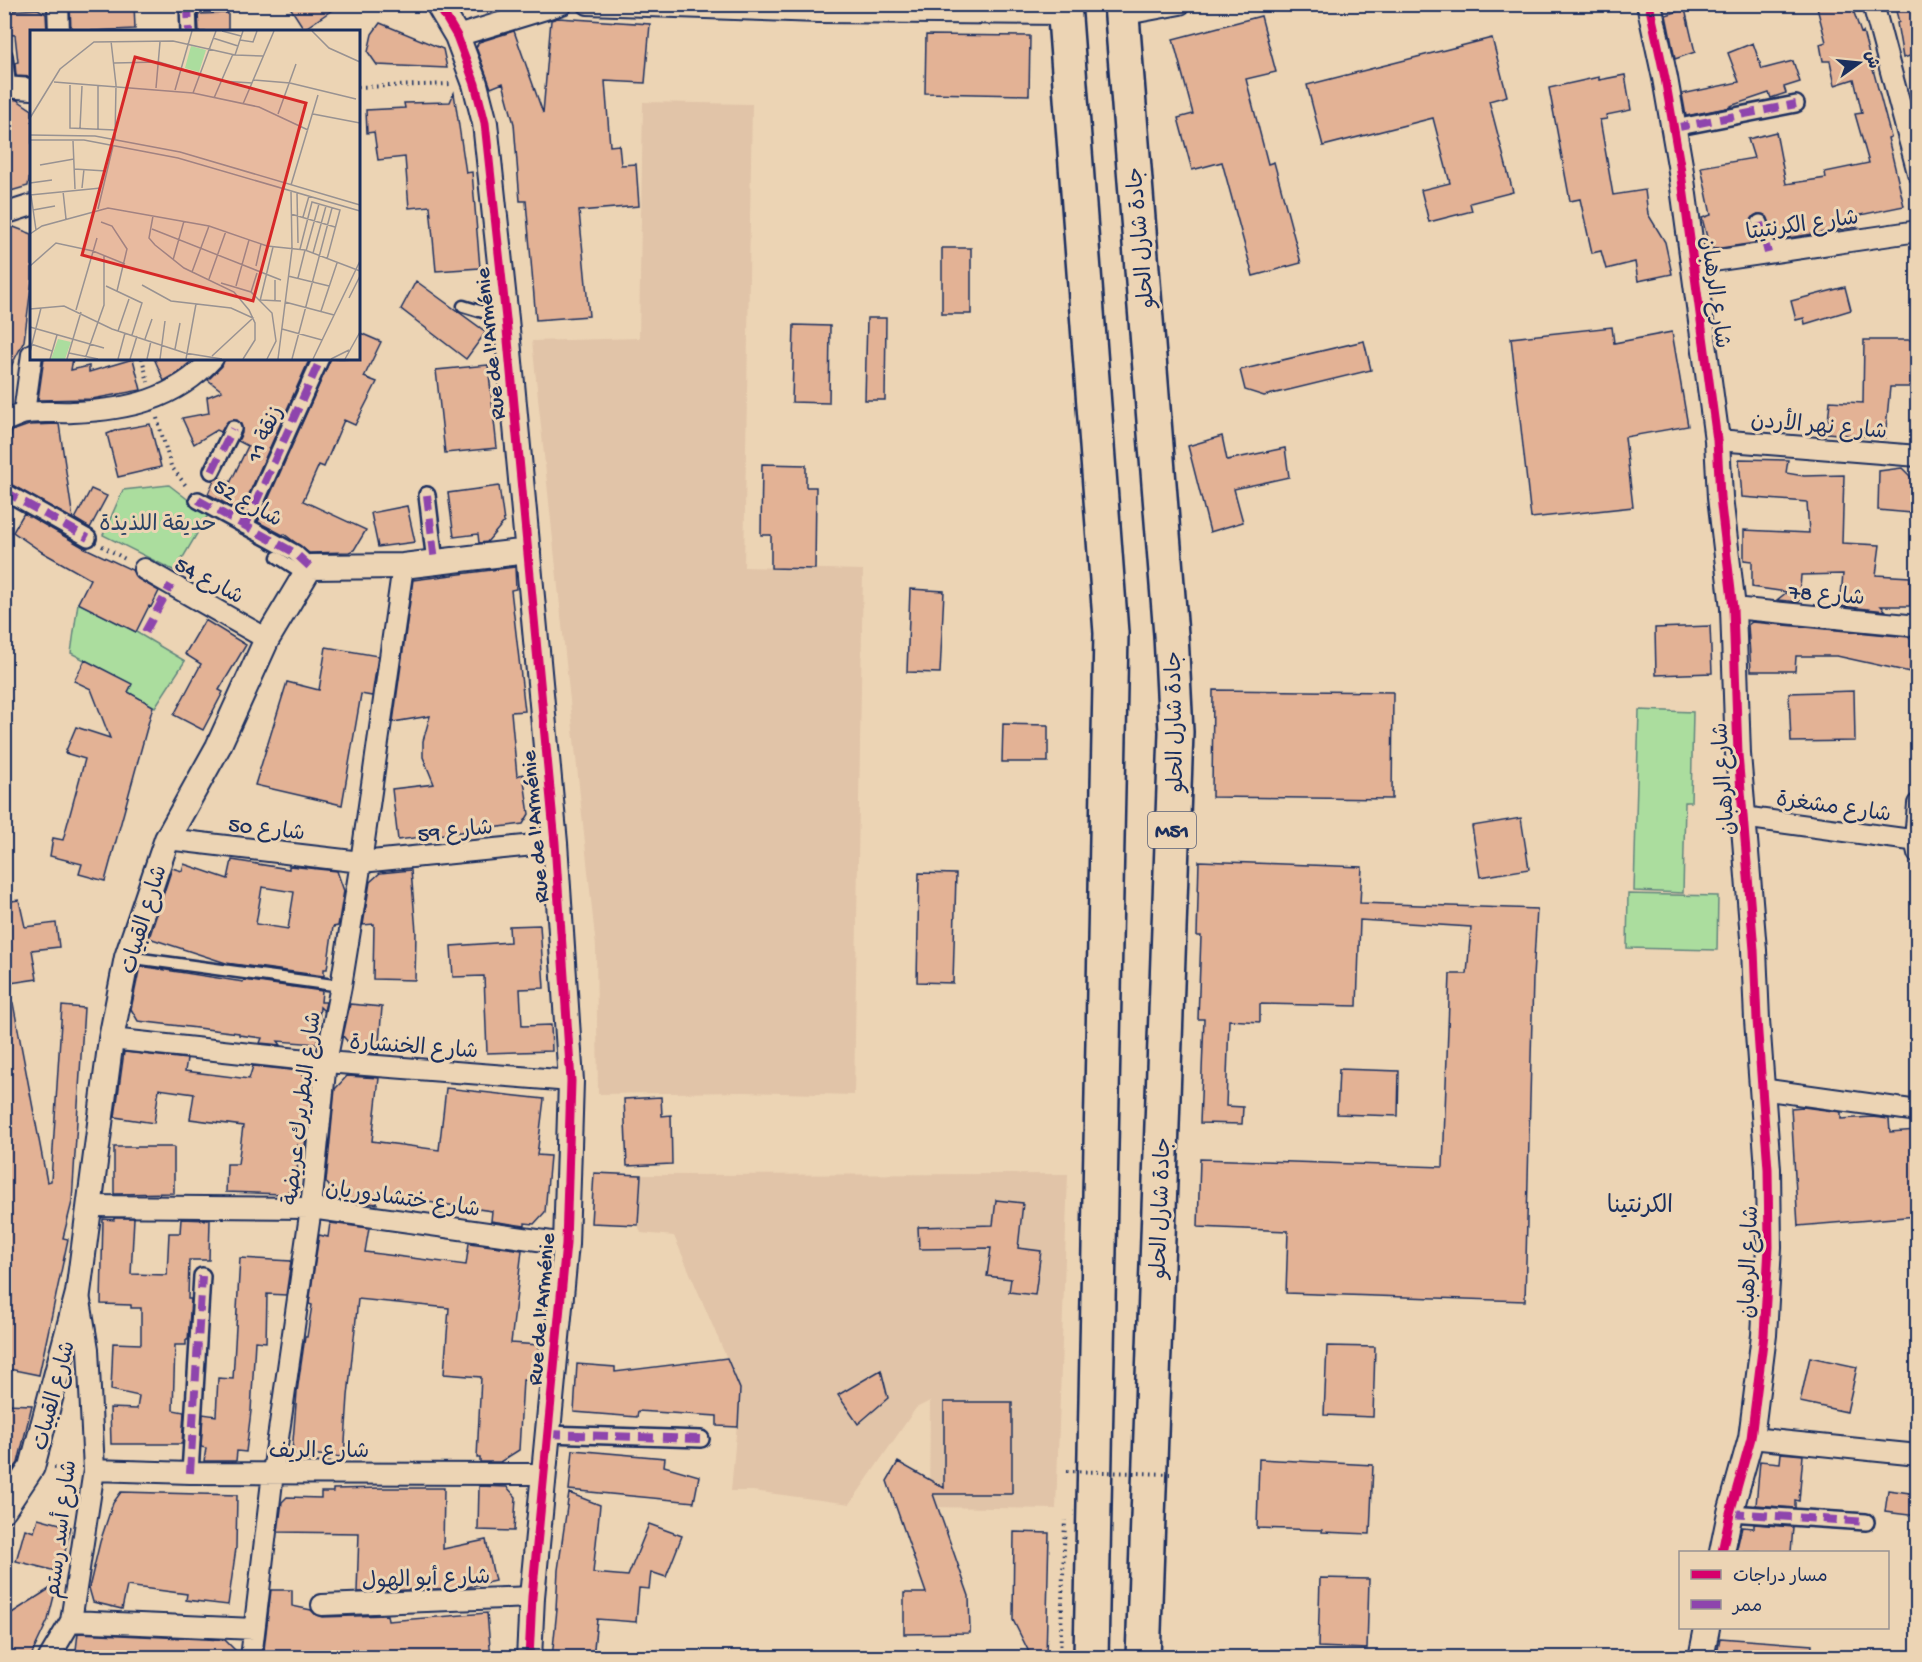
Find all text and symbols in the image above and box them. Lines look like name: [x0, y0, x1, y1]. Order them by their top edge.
inset map: [30, 30, 360, 360]
north arrow: [1829, 33, 1889, 93]
text: ش: [1859, 49, 1882, 71]
street label: جادة شارل الحلو: [1124, 166, 1162, 310]
street label: شارع الكرنتيتا: [1744, 206, 1861, 248]
street label: شارع الرهبان: [1692, 235, 1734, 350]
street label: Rue de l'Arménie: [471, 266, 513, 421]
street label: زنقة 11: [242, 402, 291, 468]
street label: شارع نهر الأردن: [1749, 403, 1888, 447]
street label: شارع 52: [208, 474, 286, 535]
park label: حديقة اللذيذة: [99, 513, 217, 539]
street label: شارع 54: [169, 553, 247, 612]
street label: شارع 78: [1787, 581, 1866, 613]
street label: جادة شارل الحلو: [1163, 651, 1191, 794]
street label: شارع الرهبان: [1709, 721, 1743, 836]
street label: Rue de l'Arménie: [517, 749, 557, 904]
street label: شارع مشغرة: [1774, 788, 1893, 830]
road number: M51: [1148, 812, 1196, 848]
street label: شارع 50: [227, 813, 306, 849]
street label: شارع 59: [417, 816, 494, 850]
street label: شارع القبيات: [117, 863, 175, 978]
street label: شارع البطريرك عريضة: [279, 1010, 329, 1207]
street label: شارع الخنشارة: [348, 1032, 479, 1066]
street label: جادة شارل الحلو: [1147, 1137, 1178, 1281]
street label: شارع ختشادوريان: [323, 1177, 481, 1225]
district label: الكرنتينا: [1607, 1193, 1673, 1222]
street label: شارع الرهبان: [1736, 1205, 1766, 1319]
street label: Rue de l'Arménie: [523, 1232, 563, 1387]
street label: شارع القبيات: [29, 1338, 83, 1454]
street label: شارع الريف: [269, 1440, 369, 1466]
street label: شارع أسد رستم: [38, 1458, 84, 1600]
legend: [1679, 1551, 1889, 1629]
street label: شارع أبو الهول: [361, 1562, 491, 1596]
text: مسار دراجات: [1733, 1567, 1828, 1588]
text: ممر: [1731, 1597, 1762, 1618]

